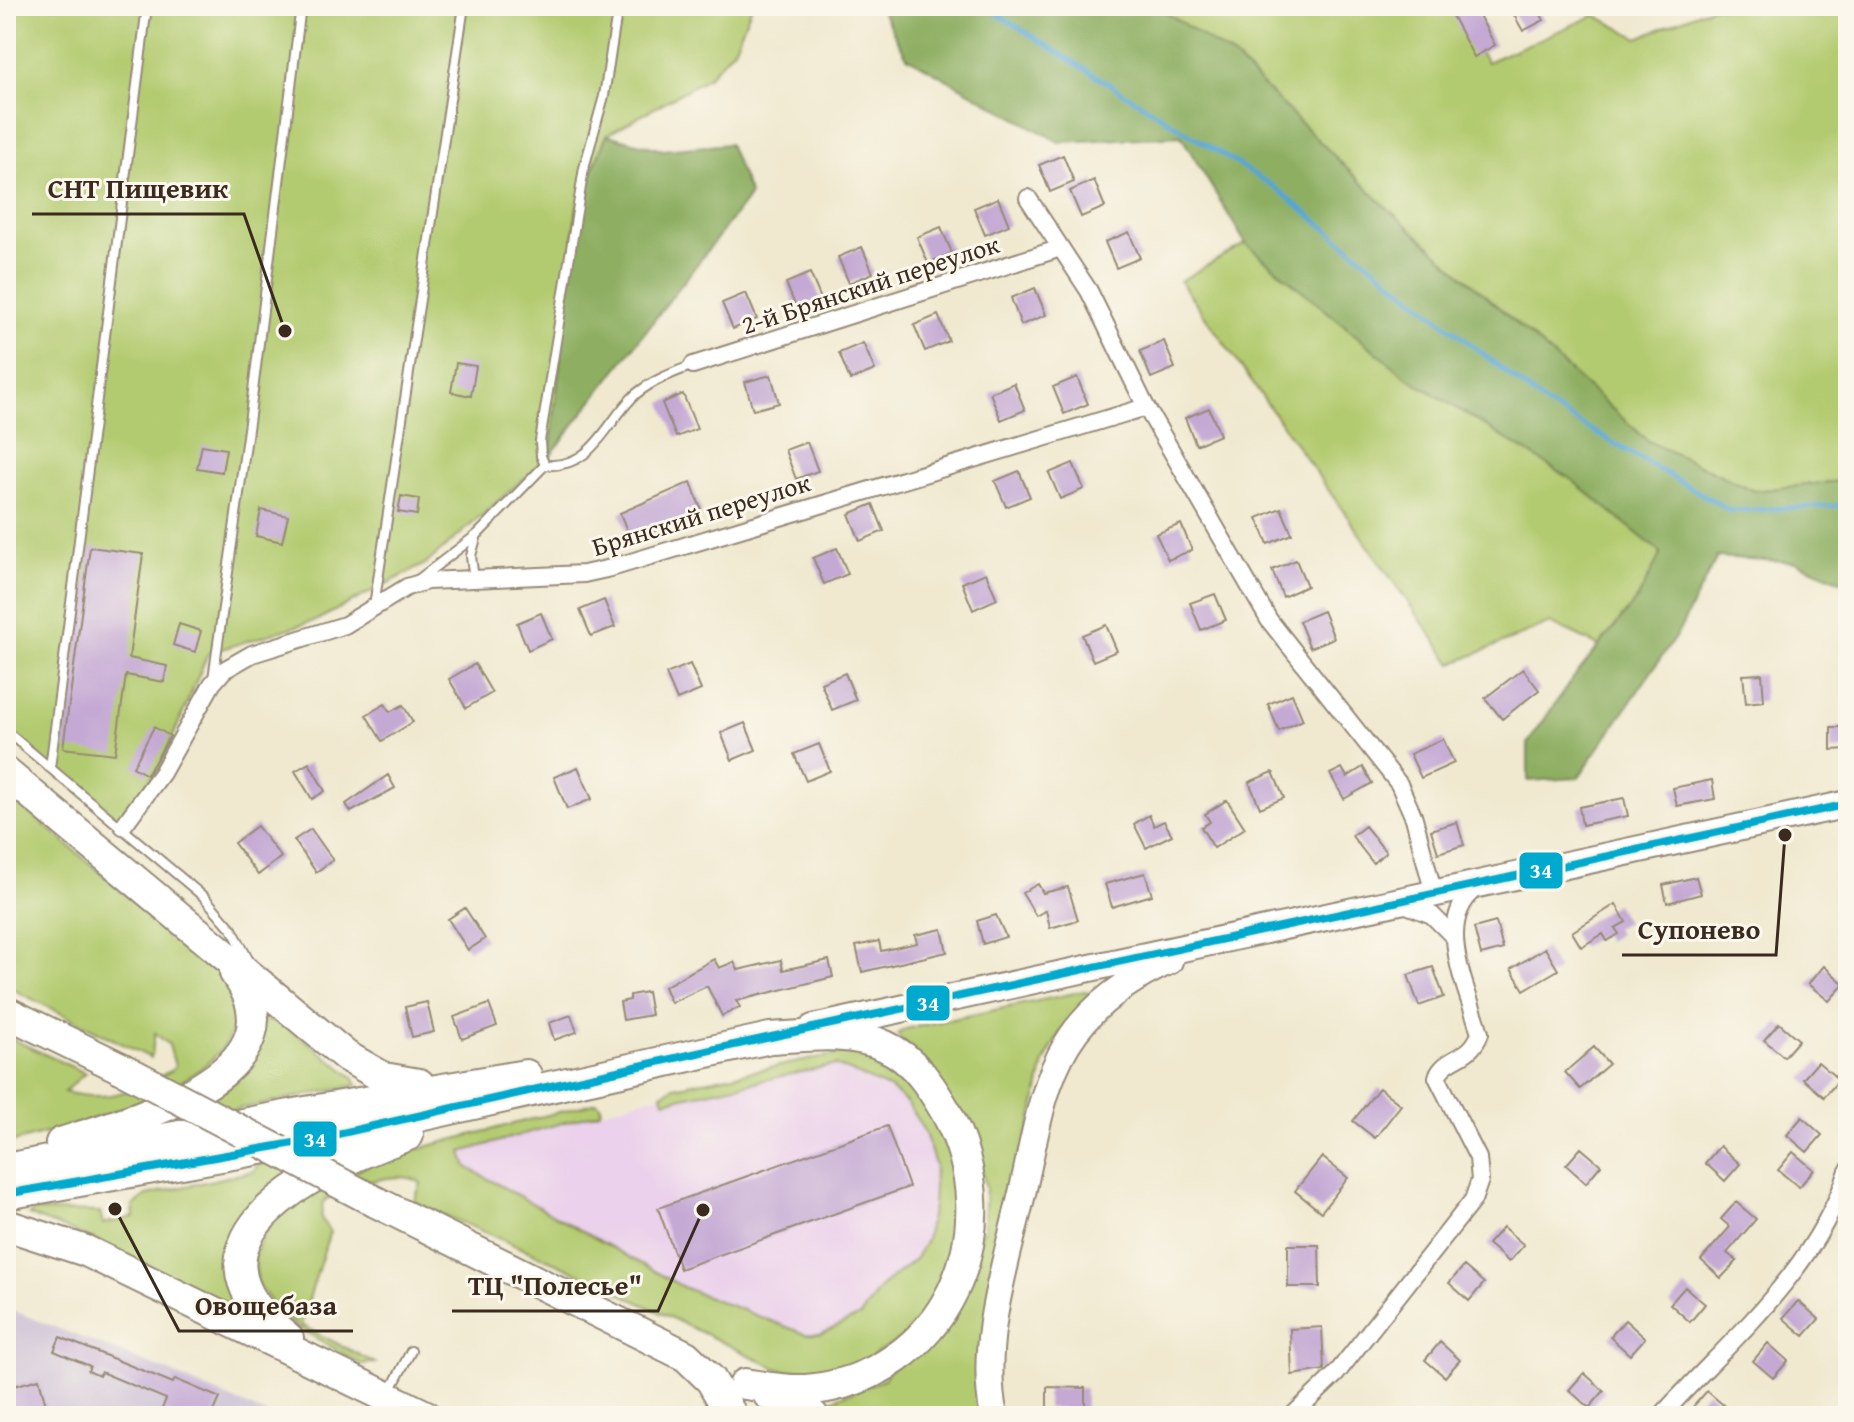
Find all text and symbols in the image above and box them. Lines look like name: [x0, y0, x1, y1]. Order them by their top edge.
callout: СНТ Пищевик: [32, 162, 244, 214]
text: СНТ Пищевик: [48, 167, 229, 208]
street label: 2-й Брянский переулок: [736, 224, 1004, 344]
street label: Брянский переулок: [587, 462, 815, 566]
line badge: 34: [1518, 851, 1564, 890]
text: 34: [1530, 854, 1552, 886]
callout: Супонево: [1622, 903, 1776, 955]
text: Супонево: [1638, 908, 1760, 949]
line badge: 34: [905, 984, 951, 1022]
text: 34: [917, 987, 939, 1019]
line badge: 34: [292, 1120, 338, 1158]
text: 34: [304, 1123, 326, 1155]
callout: ТЦ "Полесье": [452, 1259, 658, 1311]
text: ТЦ "Полесье": [468, 1264, 642, 1305]
callout: Овощебаза: [179, 1279, 353, 1331]
text: Овощебаза: [195, 1284, 338, 1325]

